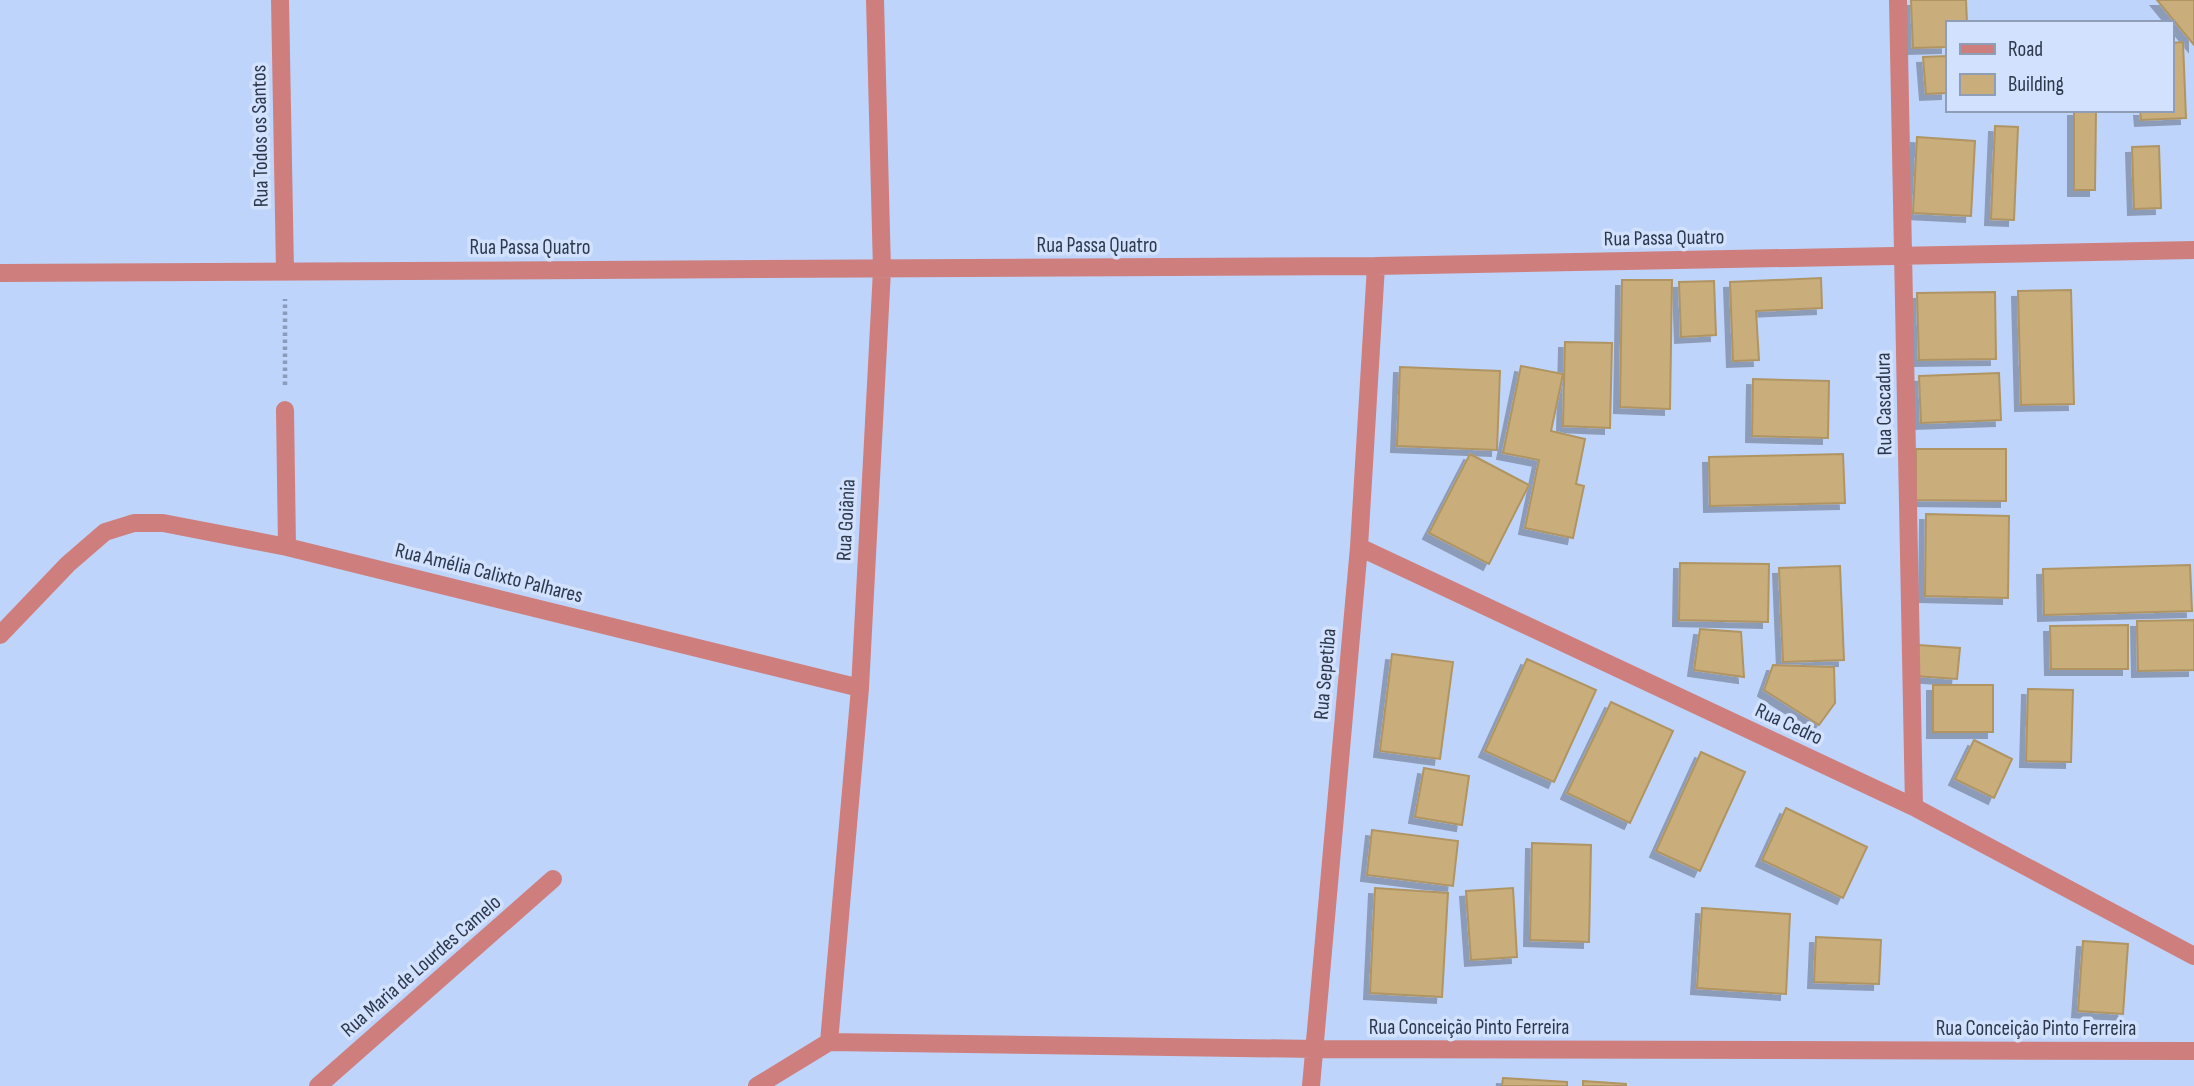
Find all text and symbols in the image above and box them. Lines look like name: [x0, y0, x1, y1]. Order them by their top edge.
legend: [1946, 21, 2173, 112]
text: Road: [2008, 37, 2043, 62]
street label: Rua Todos os Santos: [246, 65, 274, 207]
text: Building: [2008, 72, 2064, 97]
street label: Rua Passa Quatro: [1603, 224, 1725, 252]
street label: Rua Passa Quatro: [1037, 233, 1157, 258]
street label: Rua Passa Quatro: [470, 235, 590, 260]
street label: Rua Cascadura: [1871, 352, 1897, 456]
street label: Rua Goiânia: [831, 478, 861, 562]
street label: Rua Amélia Calixto Palhares: [393, 538, 585, 608]
street label: Rua Sepetiba: [1309, 627, 1341, 721]
street label: Rua Cedro: [1751, 698, 1827, 750]
street label: Rua Maria de Lourdes Camelo: [336, 890, 506, 1042]
street label: Rua Conceição Pinto Ferreira: [1369, 1015, 1569, 1040]
street label: Rua Conceição Pinto Ferreira: [1936, 1016, 2136, 1041]

